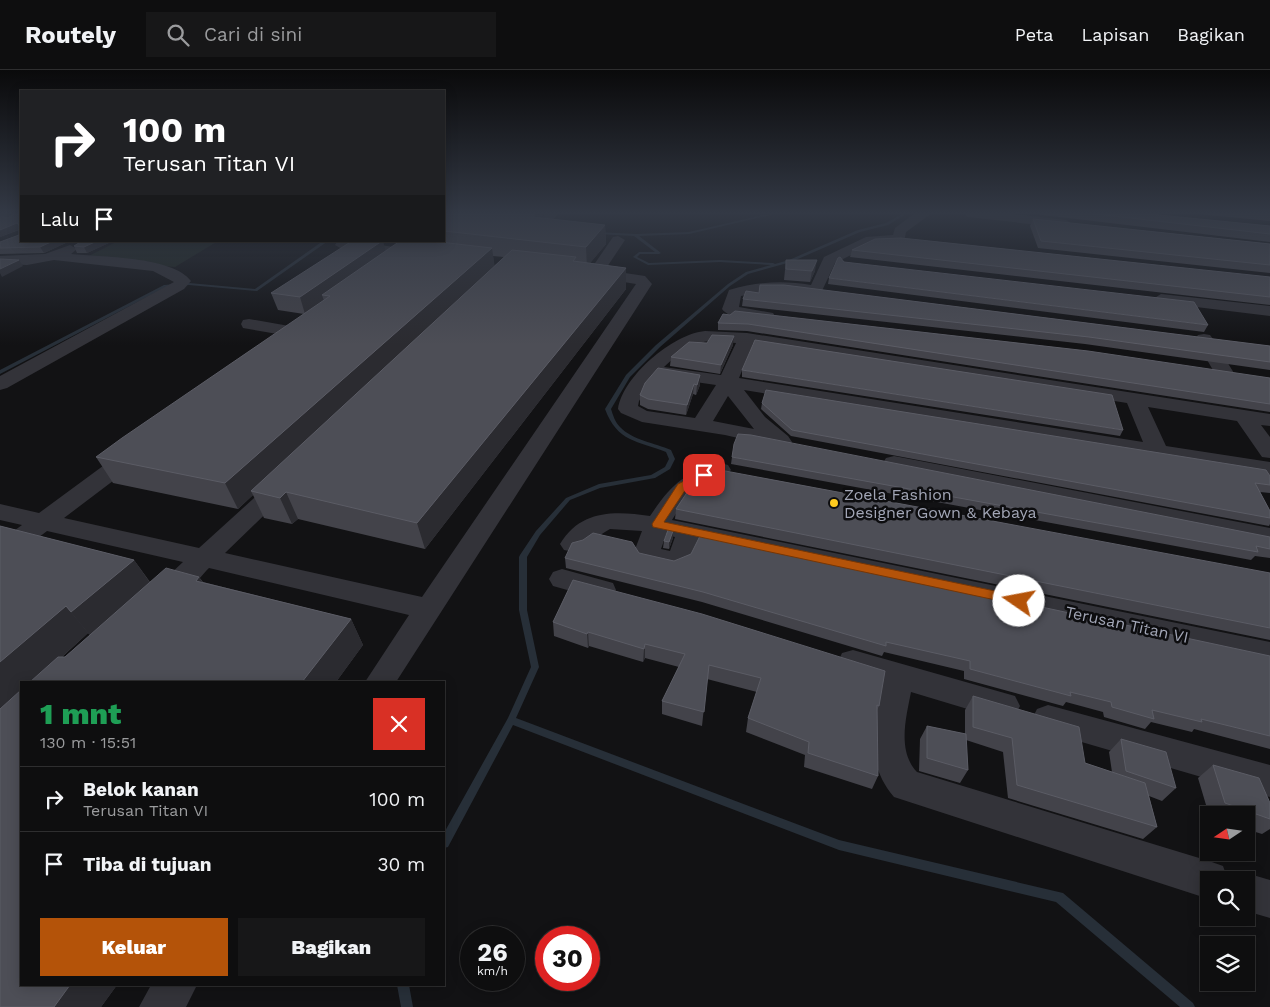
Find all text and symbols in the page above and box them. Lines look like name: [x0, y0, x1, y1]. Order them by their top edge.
search box: [146, 12, 496, 57]
text: Routely: [25, 21, 116, 49]
icon: search: [164, 21, 192, 49]
text: Cari di sini: [204, 23, 302, 46]
text: Peta: [1015, 24, 1053, 45]
text: Lapisan: [1081, 24, 1149, 45]
text: Bagikan: [1177, 24, 1245, 45]
text: 100 m: [123, 109, 226, 151]
icon: right: [40, 110, 105, 175]
text: Terusan Titan VI: [123, 151, 295, 176]
icon: arrive: [90, 205, 118, 233]
text: Lalu: [40, 208, 80, 231]
pin: [683, 454, 725, 496]
icon: arrive: [690, 461, 718, 489]
place label: Zoela Fashion Designer Gown & Kebaya: [844, 485, 1037, 522]
marker: Zoela Fashion Designer Gown & Kebaya: [828, 497, 840, 509]
position arrow: [992, 574, 1044, 626]
street label: Terusan Titan VI: [1064, 602, 1190, 647]
text: 1 mnt: [40, 696, 121, 731]
button: close: [373, 698, 425, 750]
text: 130 m · 15:51: [40, 733, 136, 752]
text: Belok kanan: [83, 778, 199, 801]
icon: right: [40, 785, 68, 813]
text: 100 m: [369, 788, 425, 811]
text: Terusan Titan VI: [83, 801, 208, 820]
north arrow: [1200, 806, 1255, 861]
map controls: [1200, 806, 1255, 991]
icon: arrive: [40, 850, 68, 878]
text: Tiba di tujuan: [83, 853, 212, 876]
text: 30 m: [378, 853, 425, 876]
button: search: [1200, 871, 1255, 926]
button: Keluar: [40, 918, 228, 976]
button: Bagikan: [238, 918, 425, 976]
speed limit sign: 30: [535, 926, 600, 991]
button: layers: [1200, 936, 1255, 991]
text: 26: [477, 938, 508, 967]
text: km/h: [477, 964, 508, 978]

